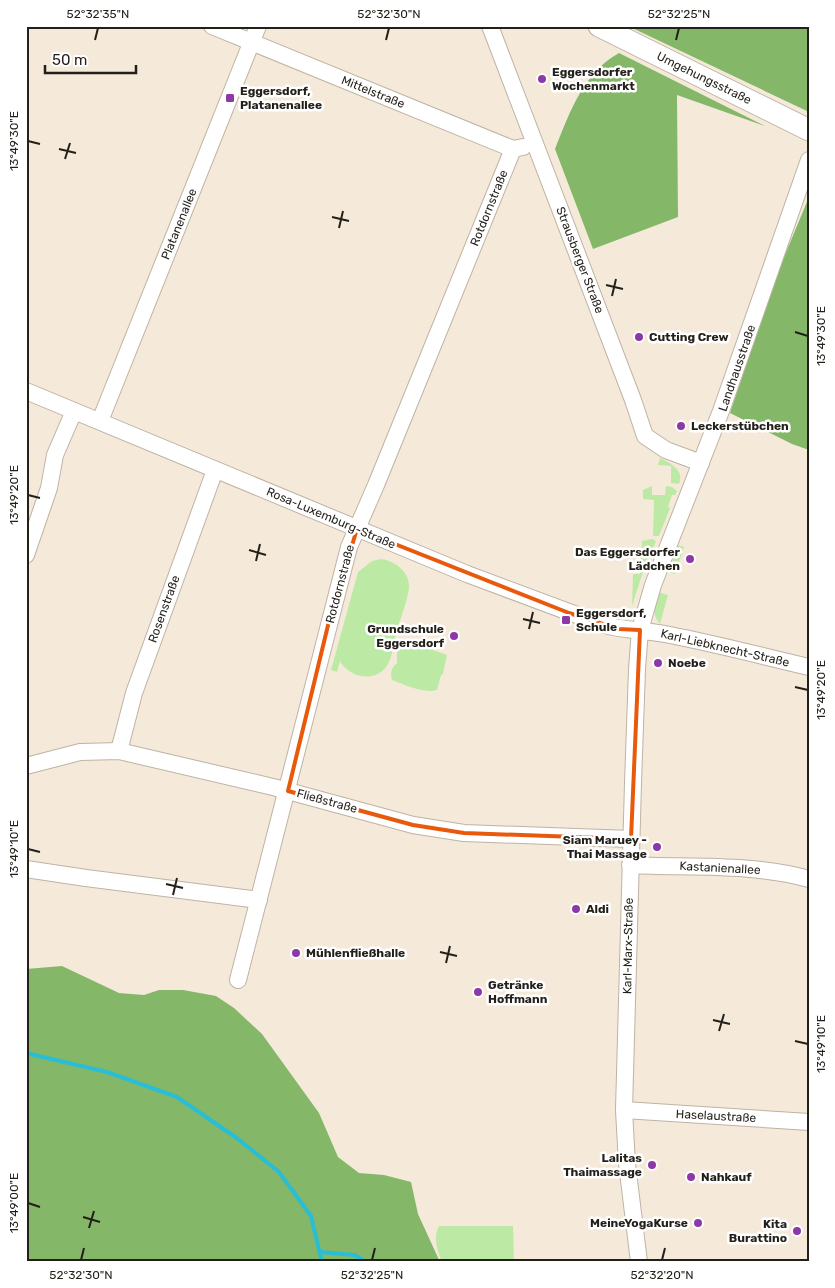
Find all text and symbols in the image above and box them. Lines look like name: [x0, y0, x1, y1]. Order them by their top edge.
text: 52°32'35"N: [67, 7, 129, 21]
text: 52°32'30"N: [357, 7, 421, 21]
text: 52°32'25"N: [648, 7, 710, 21]
scale bar: [45, 42, 136, 74]
street label: Umgehungsstraße: [654, 49, 754, 107]
text: 50 m: [52, 51, 87, 69]
place label: Eggersdorfer Wochenmarkt: [552, 65, 635, 93]
street label: Mittelstraße: [339, 73, 407, 111]
marker: Eggersdorfer Wochenmarkt: [536, 73, 548, 85]
place label: Eggersdorf, Platanenallee: [240, 84, 322, 112]
marker: Eggersdorf, Platanenallee: [224, 92, 236, 104]
text: 13°49'30"E: [7, 111, 21, 171]
street label: Rotdornstraße: [467, 168, 511, 248]
street label: Platanenallee: [158, 186, 200, 262]
street label: Strausberger Straße: [553, 205, 607, 316]
text: 13°49'30"E: [814, 306, 828, 366]
street label: Landhausstraße: [716, 323, 758, 413]
place label: Cutting Crew: [649, 330, 728, 344]
marker: Cutting Crew: [633, 331, 645, 343]
place label: Leckerstübchen: [691, 419, 789, 433]
marker: Leckerstübchen: [675, 420, 687, 432]
text: 13°49'20"E: [7, 465, 21, 525]
street label: Rosa-Luxemburg-Straße: [264, 484, 398, 552]
street label: Rotdornstraße: [323, 543, 357, 625]
place label: Das Eggersdorfer Lädchen: [575, 545, 681, 573]
marker: Das Eggersdorfer Lädchen: [684, 553, 696, 565]
street label: Rosenstraße: [145, 573, 183, 645]
place label: Eggersdorf, Schule: [576, 606, 647, 634]
marker: Eggersdorf, Schule: [560, 614, 572, 626]
place label: Grundschule Eggersdorf: [367, 622, 445, 650]
street label: Karl-Liebknecht-Straße: [659, 626, 791, 670]
marker: Grundschule Eggersdorf: [448, 630, 460, 642]
place label: Noebe: [668, 656, 706, 670]
marker: Noebe: [652, 657, 664, 669]
text: 13°49'20"E: [814, 660, 828, 720]
street label: Fließstraße: [295, 786, 359, 816]
text: 13°49'10"E: [7, 820, 21, 878]
place label: Siam Maruey - Thai Massage: [563, 833, 647, 861]
marker: Siam Maruey - Thai Massage: [651, 841, 663, 853]
street label: Kastanienallee: [679, 859, 761, 877]
street label: Karl-Marx-Straße: [620, 897, 636, 994]
place label: Aldi: [586, 902, 609, 916]
marker: Aldi: [570, 903, 582, 915]
place label: Mühlenfließhalle: [306, 946, 405, 960]
marker: Mühlenfließhalle: [290, 947, 302, 959]
place label: Getränke Hoffmann: [488, 978, 548, 1006]
marker: Getränke Hoffmann: [472, 986, 484, 998]
text: 13°49'10"E: [814, 1015, 828, 1073]
street label: Haselaustraße: [675, 1107, 757, 1125]
place label: Lalitas Thaimassage: [563, 1151, 642, 1179]
marker: Lalitas Thaimassage: [646, 1159, 658, 1171]
place label: Nahkauf: [701, 1170, 752, 1184]
marker: Nahkauf: [685, 1171, 697, 1183]
text: 13°49'00"E: [7, 1173, 21, 1233]
place label: MeineYogaKurse: [590, 1216, 688, 1230]
marker: MeineYogaKurse: [692, 1217, 704, 1229]
place label: Kita Burattino: [729, 1217, 787, 1245]
marker: Kita Burattino: [791, 1225, 803, 1237]
text: 52°32'30"N: [49, 1268, 113, 1282]
text: 52°32'25"N: [341, 1268, 403, 1282]
text: 52°32'20"N: [630, 1268, 694, 1282]

